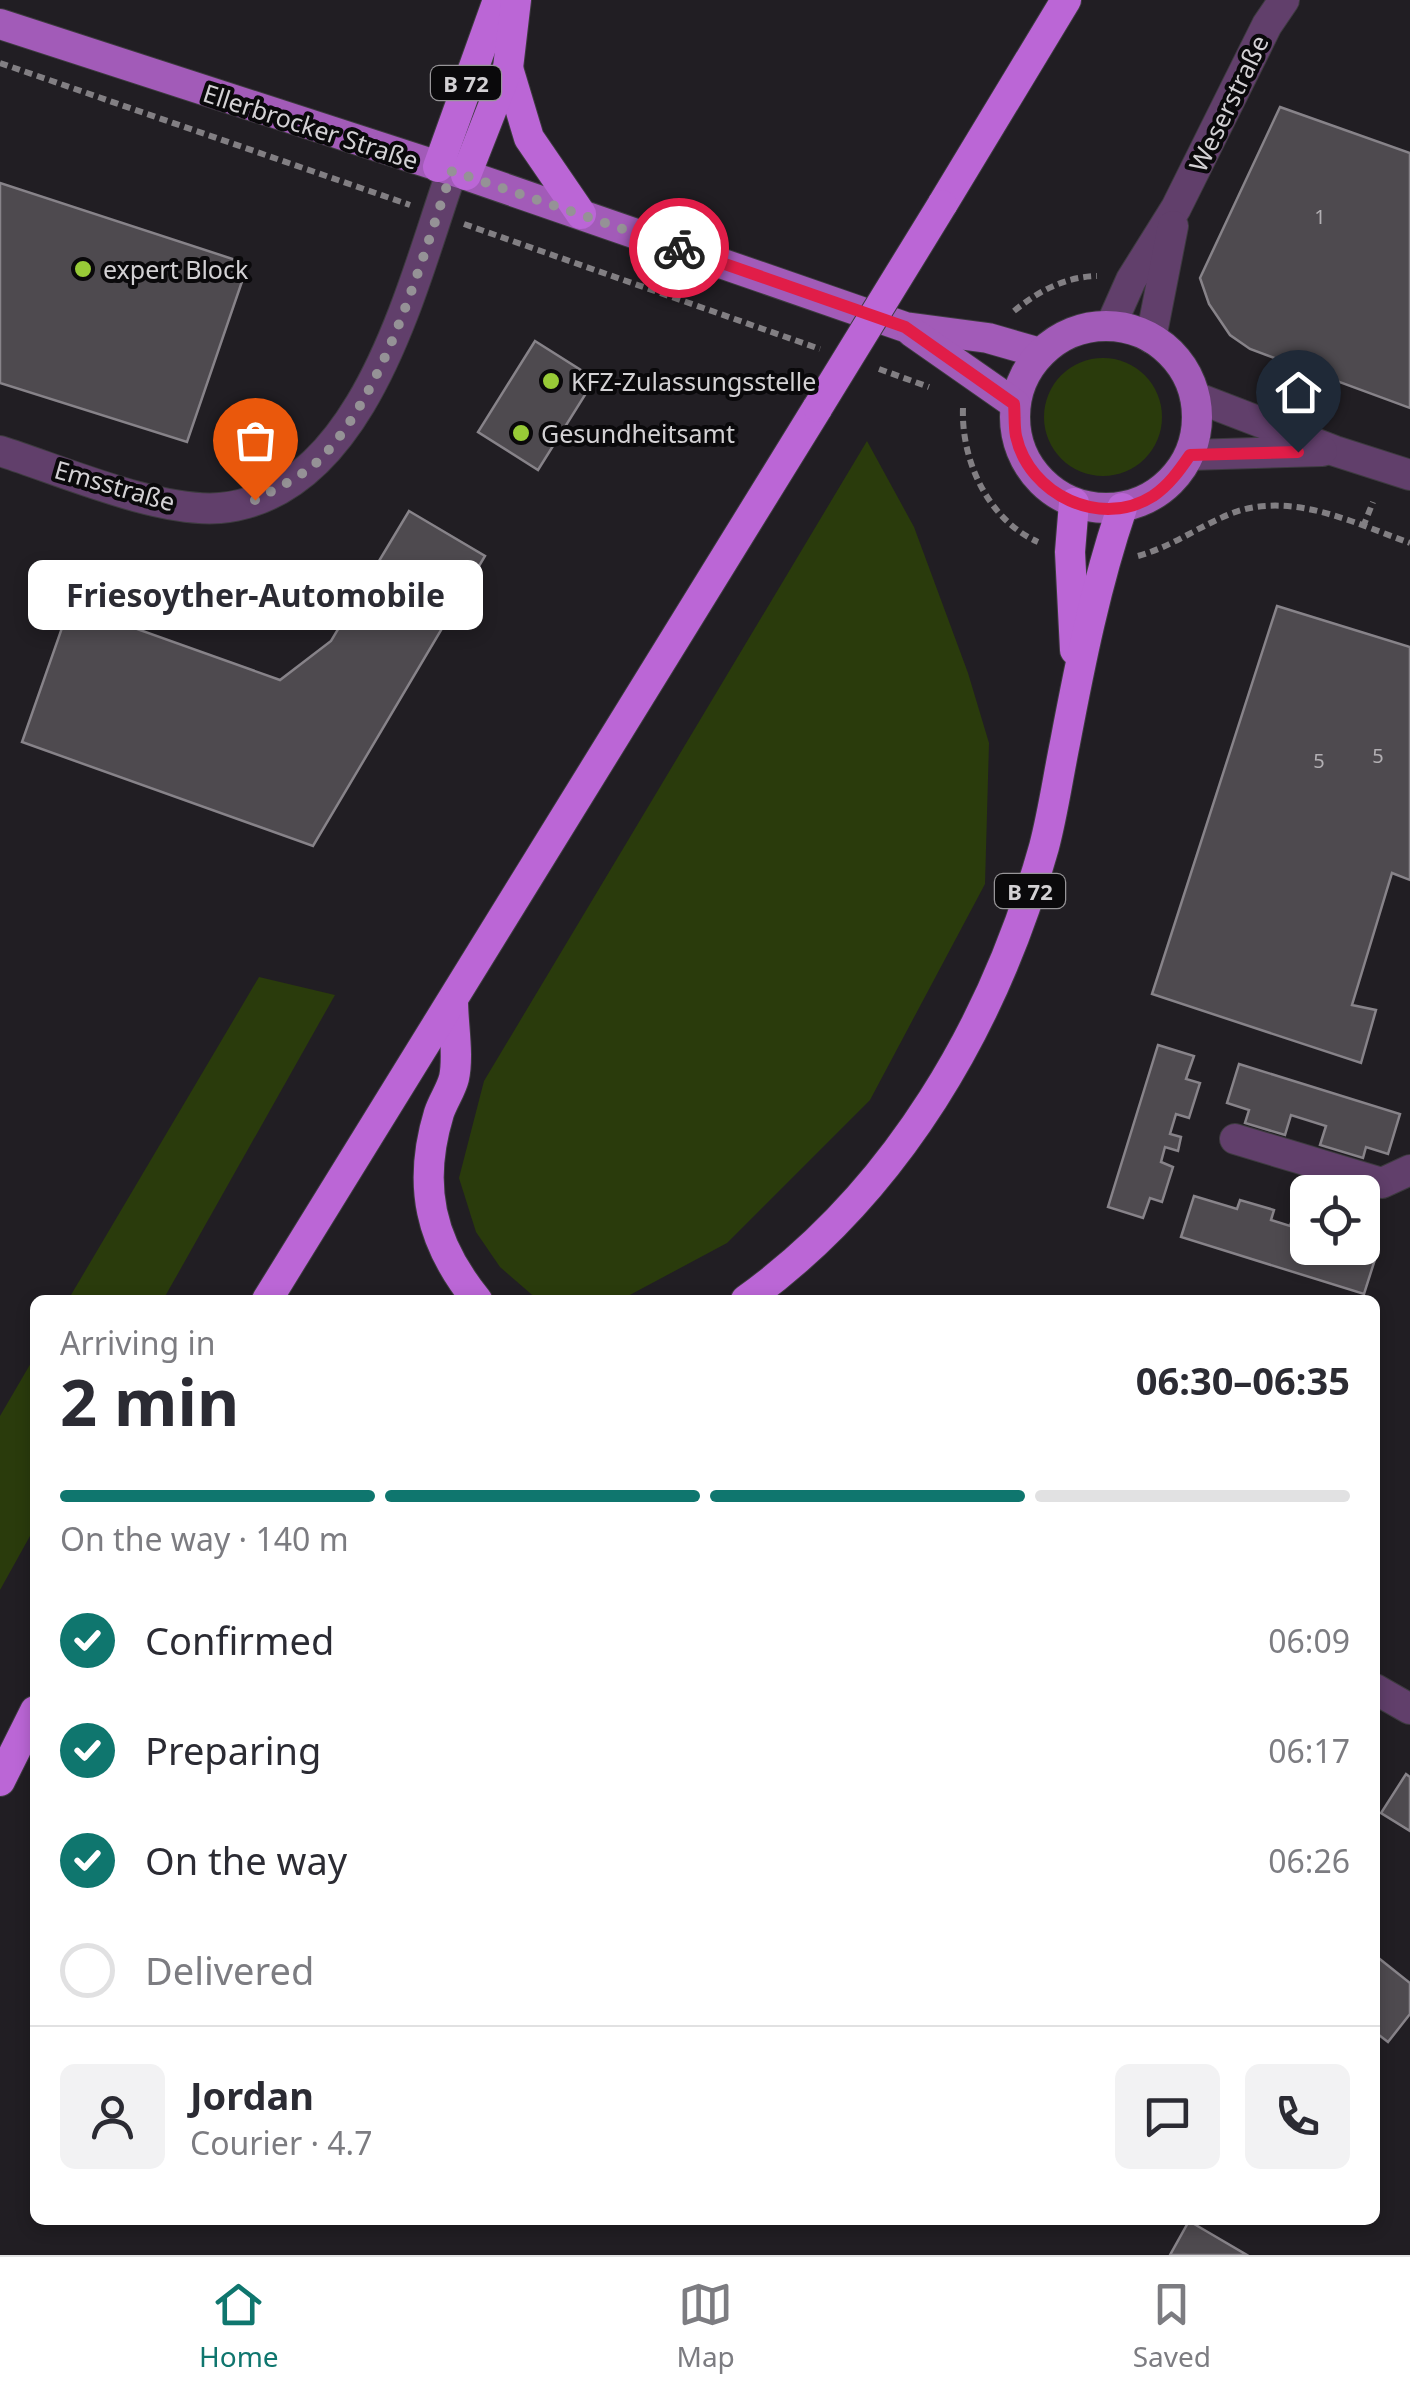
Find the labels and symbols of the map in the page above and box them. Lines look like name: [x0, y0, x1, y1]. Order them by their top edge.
street label: Weserstraße: [1180, 29, 1276, 177]
road number: B 72: [431, 66, 501, 100]
street label: Ellerbrocker Straße: [199, 75, 423, 177]
courier: [629, 198, 729, 298]
house number: 1: [1314, 203, 1326, 230]
place label: expert Block: [103, 252, 249, 286]
marker: expert Block: [72, 258, 94, 280]
pin: [1256, 350, 1341, 453]
place label: KFZ-Zulassungsstelle: [571, 364, 816, 398]
marker: KFZ-Zulassungsstelle: [540, 370, 562, 392]
pin: [213, 398, 298, 501]
place label: Gesundheitsamt: [541, 416, 735, 450]
marker: Gesundheitsamt: [510, 422, 532, 444]
street label: Emsstraße: [51, 452, 179, 518]
callout: Friesoyther-Automobile: [28, 560, 482, 630]
house number: 5: [1372, 742, 1384, 769]
house number: 5: [1313, 747, 1325, 774]
road number: B 72: [995, 874, 1065, 908]

